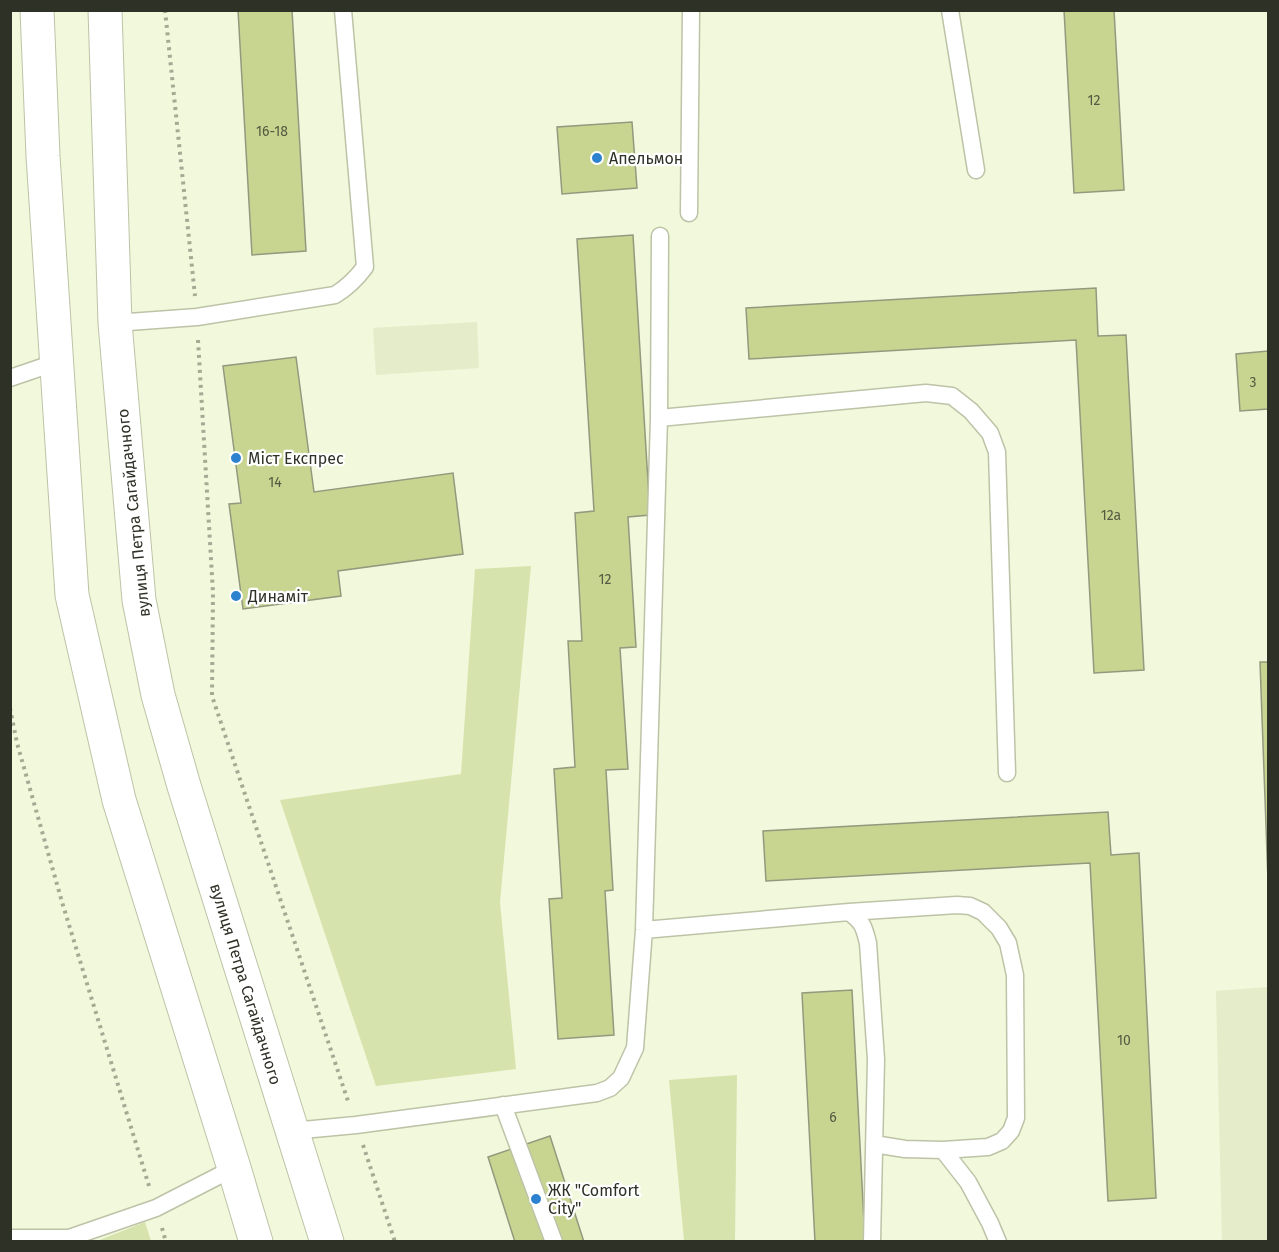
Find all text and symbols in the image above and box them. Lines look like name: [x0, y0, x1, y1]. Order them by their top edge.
house number: 12: [1088, 92, 1101, 109]
house number: 16-18: [256, 123, 288, 140]
place label: Апельмон: [609, 149, 683, 168]
marker: Апельмон: [590, 151, 604, 165]
house number: 3: [1250, 374, 1257, 391]
street label: вулиця Петра Сагайдачного: [113, 408, 154, 618]
place label: Міст Експрес: [248, 449, 344, 468]
marker: Міст Експрес: [229, 451, 243, 465]
house number: 14: [268, 474, 282, 491]
house number: 12а: [1101, 507, 1121, 524]
house number: 12: [599, 571, 612, 588]
place label: Динаміт: [247, 587, 309, 606]
marker: Динаміт: [229, 589, 243, 603]
street label: вулиця Петра Сагайдачного: [206, 881, 285, 1087]
house number: 10: [1117, 1032, 1131, 1049]
house number: 6: [829, 1109, 837, 1126]
place label: ЖК "Comfort City": [548, 1181, 640, 1218]
marker: ЖК "Comfort City": [529, 1192, 543, 1206]

